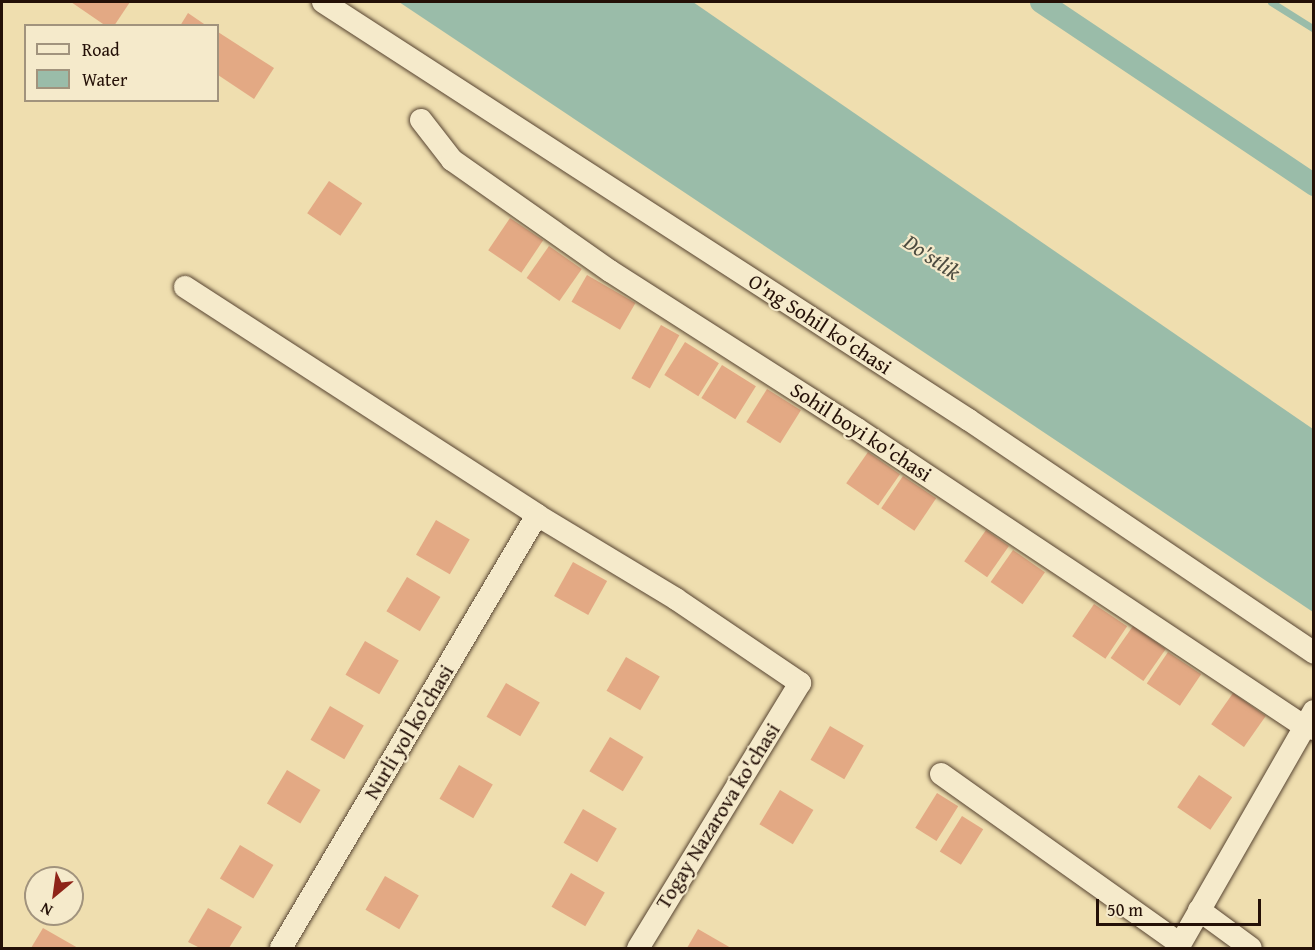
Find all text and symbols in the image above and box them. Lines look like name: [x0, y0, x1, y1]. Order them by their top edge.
legend: [24, 24, 219, 102]
text: Road: [82, 36, 120, 63]
text: Water: [82, 66, 127, 93]
water label: Do'stlik: [899, 229, 965, 285]
street label: O'ng Sohil ko'chasi: [744, 268, 896, 380]
street label: Sohil boyi ko'chasi: [786, 377, 936, 487]
street label: Nurli yol ko'chasi: [359, 660, 459, 804]
street label: Togay Nazarova ko'chasi: [651, 718, 785, 914]
north arrow: [24, 866, 84, 926]
scale bar: [1099, 887, 1264, 925]
text: 50 m: [1107, 896, 1143, 923]
text: N: [36, 897, 57, 923]

